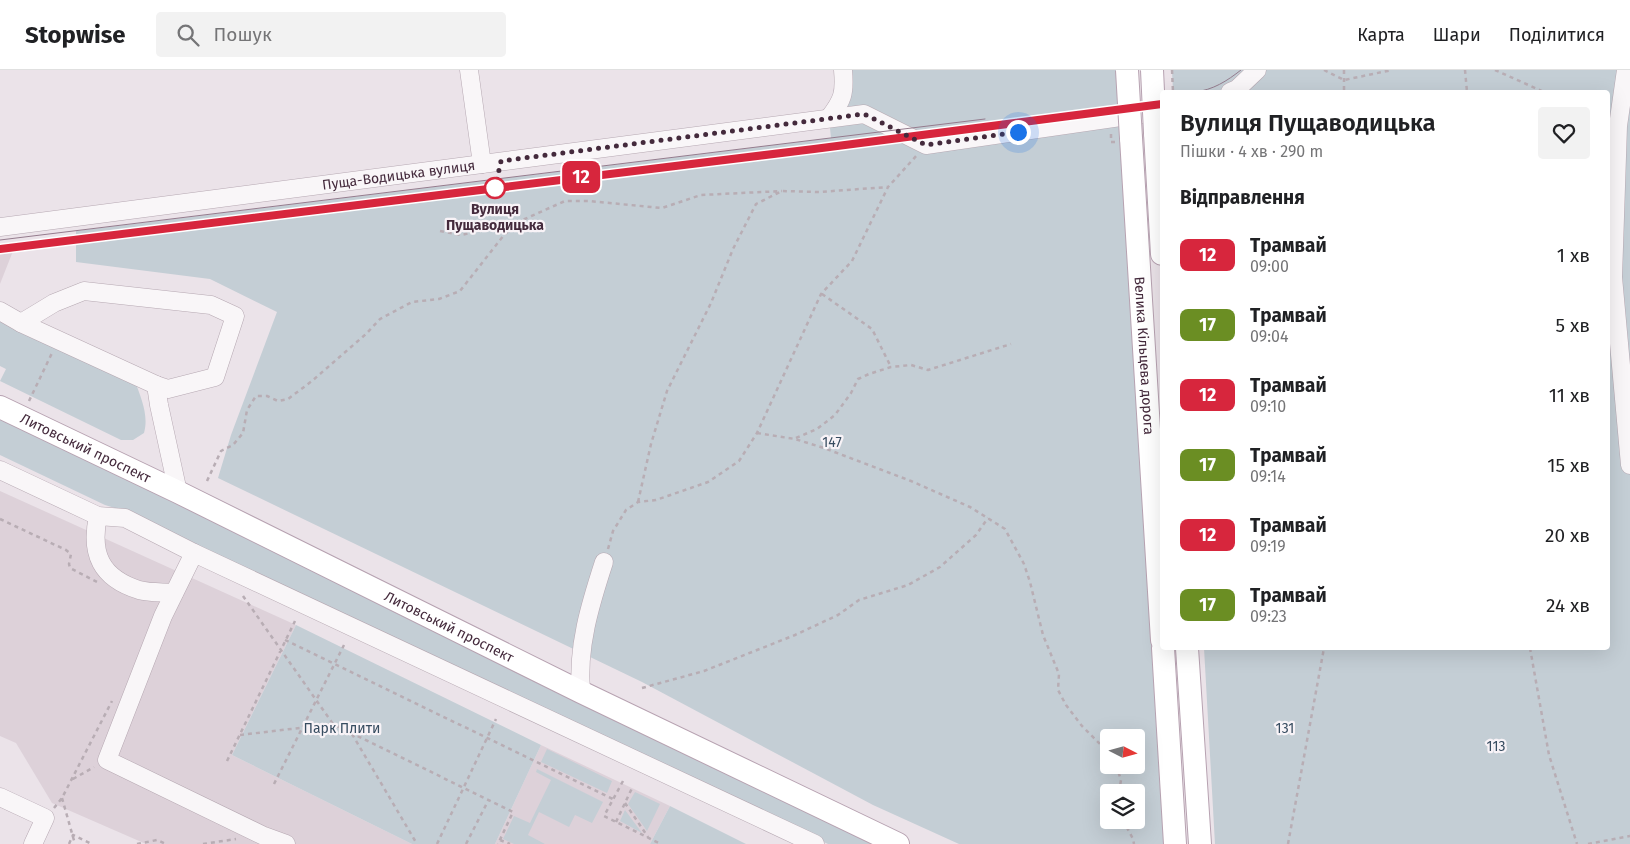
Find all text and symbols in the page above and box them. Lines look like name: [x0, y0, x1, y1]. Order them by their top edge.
search box: [156, 12, 506, 57]
text: Stopwise: [25, 21, 126, 49]
icon: search: [174, 21, 202, 49]
text: Пошук: [214, 23, 272, 46]
text: Карта: [1357, 24, 1405, 46]
text: Шари: [1433, 24, 1481, 46]
text: Поділитися: [1509, 24, 1605, 46]
button: heart: [1538, 107, 1590, 159]
text: Вулиця Пущаводицька: [1180, 109, 1436, 137]
your location: [1006, 120, 1031, 145]
text: Пішки · 4 хв · 290 m: [1180, 142, 1323, 161]
street label: Пуща-Водицька вулиця: [321, 157, 476, 194]
line badge: 12: [558, 161, 604, 193]
text: 12: [572, 166, 590, 188]
marker: Вулиця Пущаводицька: [484, 177, 506, 199]
text: Відправлення: [1180, 186, 1305, 209]
place label: Вулиця Пущаводицька: [446, 201, 544, 234]
text: Трамвай: [1250, 234, 1327, 257]
text: 12: [1199, 244, 1216, 266]
text: 1 хв: [1557, 244, 1590, 267]
text: 09:00: [1250, 257, 1289, 276]
street label: Велика Кільцева дорога: [1131, 276, 1157, 435]
text: Трамвай: [1250, 304, 1327, 327]
text: 17: [1199, 314, 1216, 336]
text: 5 хв: [1556, 314, 1590, 337]
text: 09:04: [1250, 327, 1288, 346]
text: Трамвай: [1250, 374, 1327, 397]
text: 12: [1199, 384, 1216, 406]
text: 11 хв: [1549, 384, 1590, 407]
text: 09:10: [1250, 397, 1286, 416]
street label: Литовський проспект: [18, 410, 154, 487]
park label: 147: [822, 434, 842, 451]
text: Трамвай: [1250, 444, 1327, 467]
text: 17: [1199, 454, 1216, 476]
text: 15 хв: [1547, 454, 1590, 477]
text: 09:14: [1250, 467, 1286, 486]
text: Трамвай: [1250, 514, 1327, 537]
text: 12: [1199, 524, 1216, 546]
text: 20 хв: [1545, 524, 1590, 547]
text: 09:19: [1250, 537, 1286, 556]
text: Трамвай: [1250, 584, 1327, 607]
street label: Литовський проспект: [381, 588, 517, 667]
text: 17: [1199, 594, 1216, 616]
text: 24 хв: [1546, 594, 1590, 617]
text: 09:23: [1250, 607, 1287, 626]
park label: Парк Плити: [304, 720, 381, 737]
park label: 131: [1276, 720, 1294, 737]
north arrow: [1100, 729, 1145, 774]
map controls: [1100, 729, 1145, 829]
park label: 113: [1487, 738, 1505, 755]
button: layers: [1100, 784, 1145, 829]

